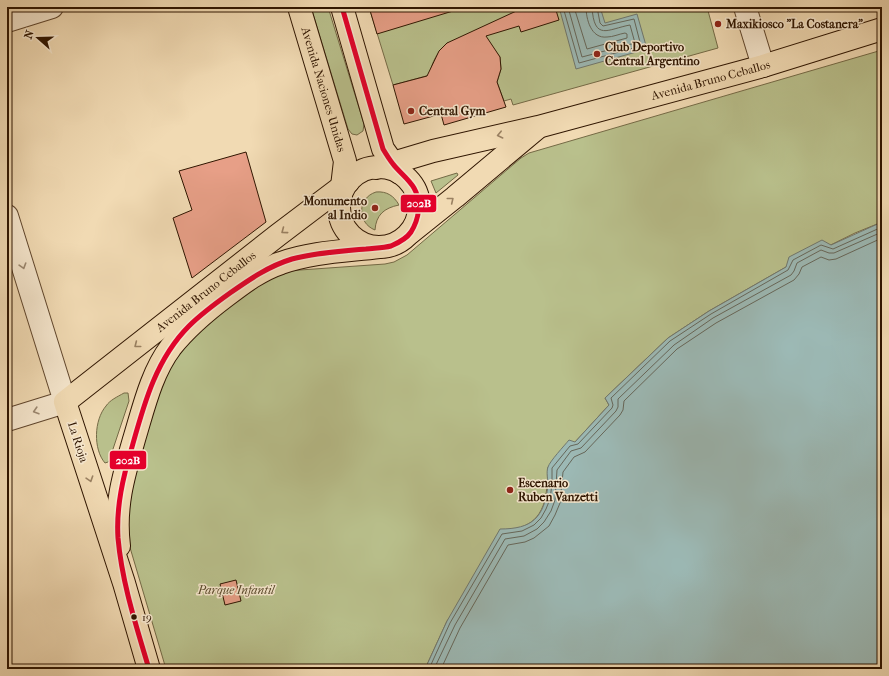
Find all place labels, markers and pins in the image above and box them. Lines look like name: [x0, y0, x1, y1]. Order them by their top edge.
place label: Maxikiosco "La Costanera": [725, 17, 863, 31]
marker: Maxikiosco "La Costanera": [713, 19, 723, 29]
place label: Club Deportivo Central Argentino: [605, 40, 700, 69]
marker: Club Deportivo Central Argentino: [592, 49, 602, 59]
place label: Central Gym: [419, 104, 487, 119]
marker: Central Gym: [406, 106, 416, 116]
place label: Monumento al Indio: [302, 194, 367, 222]
marker: Monumento al Indio: [370, 203, 380, 213]
place label: Escenario Ruben Vanzetti: [518, 476, 598, 504]
marker: Escenario Ruben Vanzetti: [505, 485, 515, 495]
place label: 19: [142, 611, 152, 624]
marker: 19: [129, 612, 139, 622]

